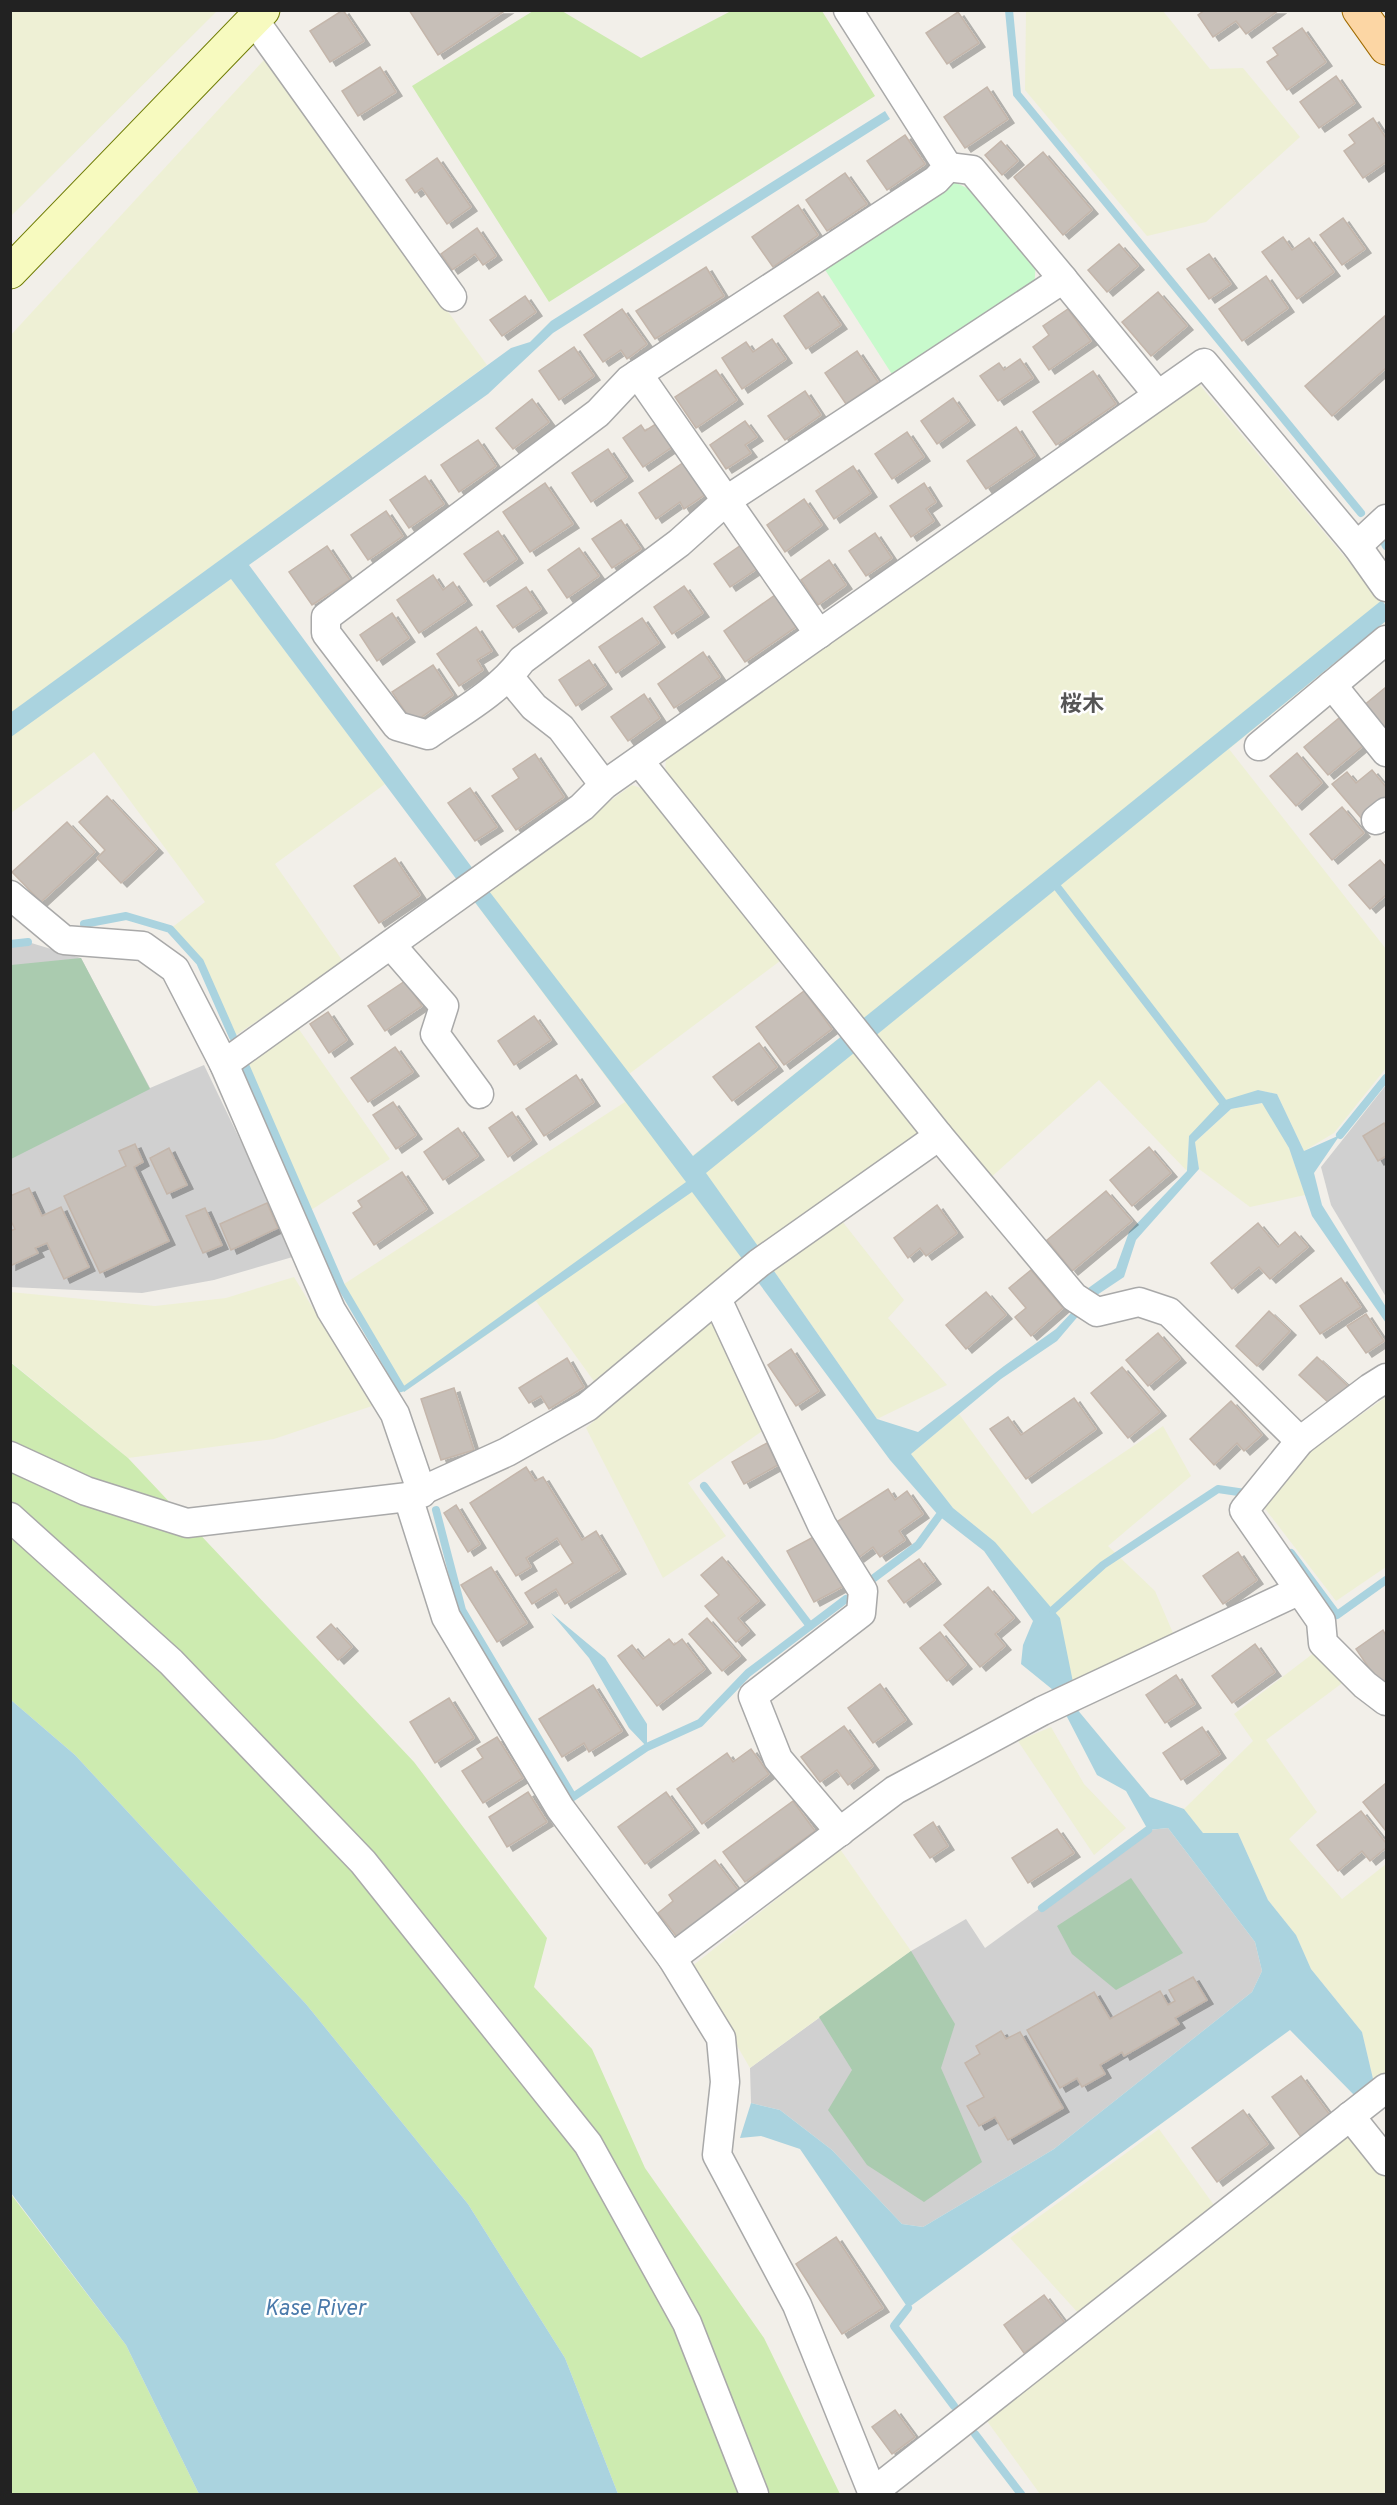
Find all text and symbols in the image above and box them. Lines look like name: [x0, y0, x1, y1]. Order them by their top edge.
district label: 桜木: [1060, 692, 1104, 719]
water label: Kase River: [265, 2296, 367, 2323]

